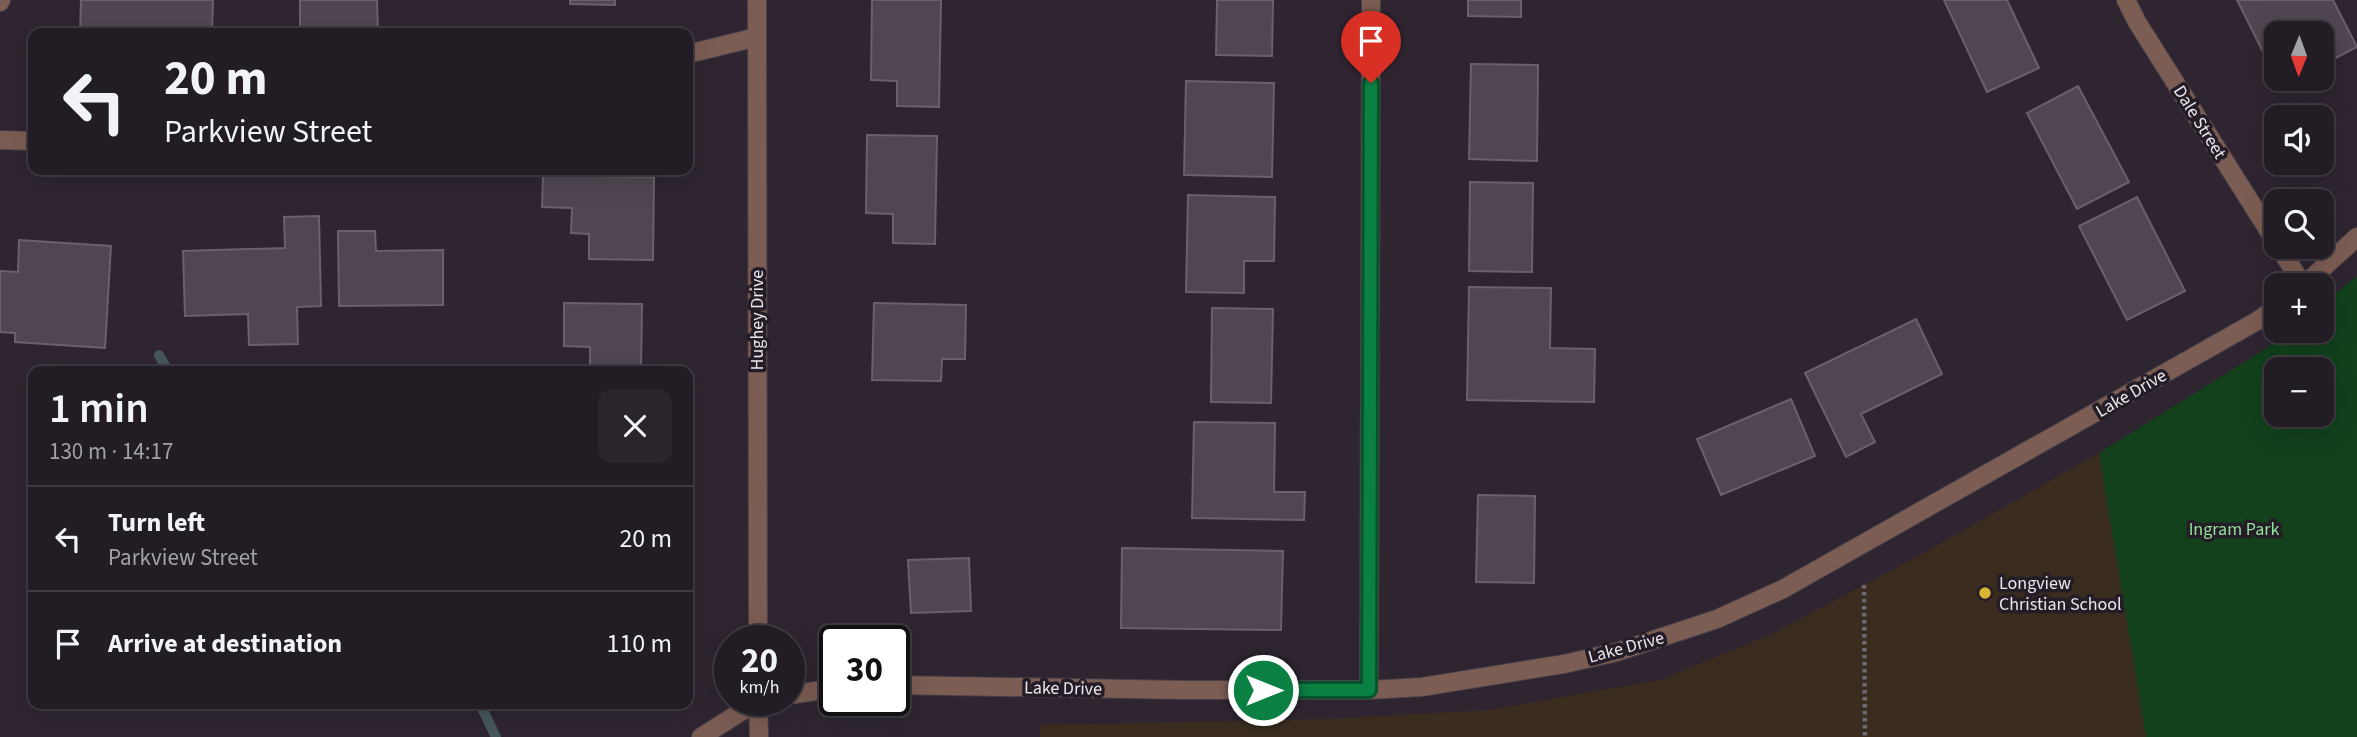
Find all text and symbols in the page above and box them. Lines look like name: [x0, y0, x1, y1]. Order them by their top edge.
pin: [1341, 11, 1401, 83]
north arrow: [2264, 21, 2334, 91]
map controls: [2264, 21, 2334, 427]
icon: arrive: [1352, 22, 1390, 60]
text: 20 m: [164, 44, 268, 114]
icon: left: [49, 56, 140, 147]
street label: Dale Street: [2167, 81, 2232, 164]
button: sound: [2264, 105, 2334, 175]
text: Parkview Street: [164, 109, 372, 155]
button: search: [2264, 189, 2334, 259]
street label: Hughey Drive: [745, 270, 770, 370]
button: +: [2264, 273, 2334, 343]
button: −: [2264, 357, 2334, 427]
street label: Lake Drive: [2091, 363, 2171, 424]
text: 1 min: [49, 379, 149, 439]
button: close: [598, 389, 672, 463]
text: 130 m · 14:17: [49, 435, 173, 468]
text: Turn left: [108, 504, 205, 541]
park label: Ingram Park: [2189, 517, 2279, 542]
icon: left: [49, 520, 87, 558]
text: 20 m: [619, 520, 672, 557]
text: Parkview Street: [108, 541, 258, 574]
place label: Longview Christian School: [1999, 571, 2122, 617]
marker: Longview Christian School: [1977, 585, 1993, 601]
icon: arrive: [49, 625, 87, 663]
text: Arrive at destination: [108, 625, 342, 662]
text: 110 m: [606, 625, 672, 662]
speed limit sign: 30: [819, 625, 910, 716]
street label: Lake Drive: [1585, 625, 1667, 670]
text: 20: [741, 636, 778, 686]
position arrow: [1226, 653, 1300, 727]
text: km/h: [740, 675, 779, 700]
street label: Lake Drive: [1024, 675, 1102, 702]

